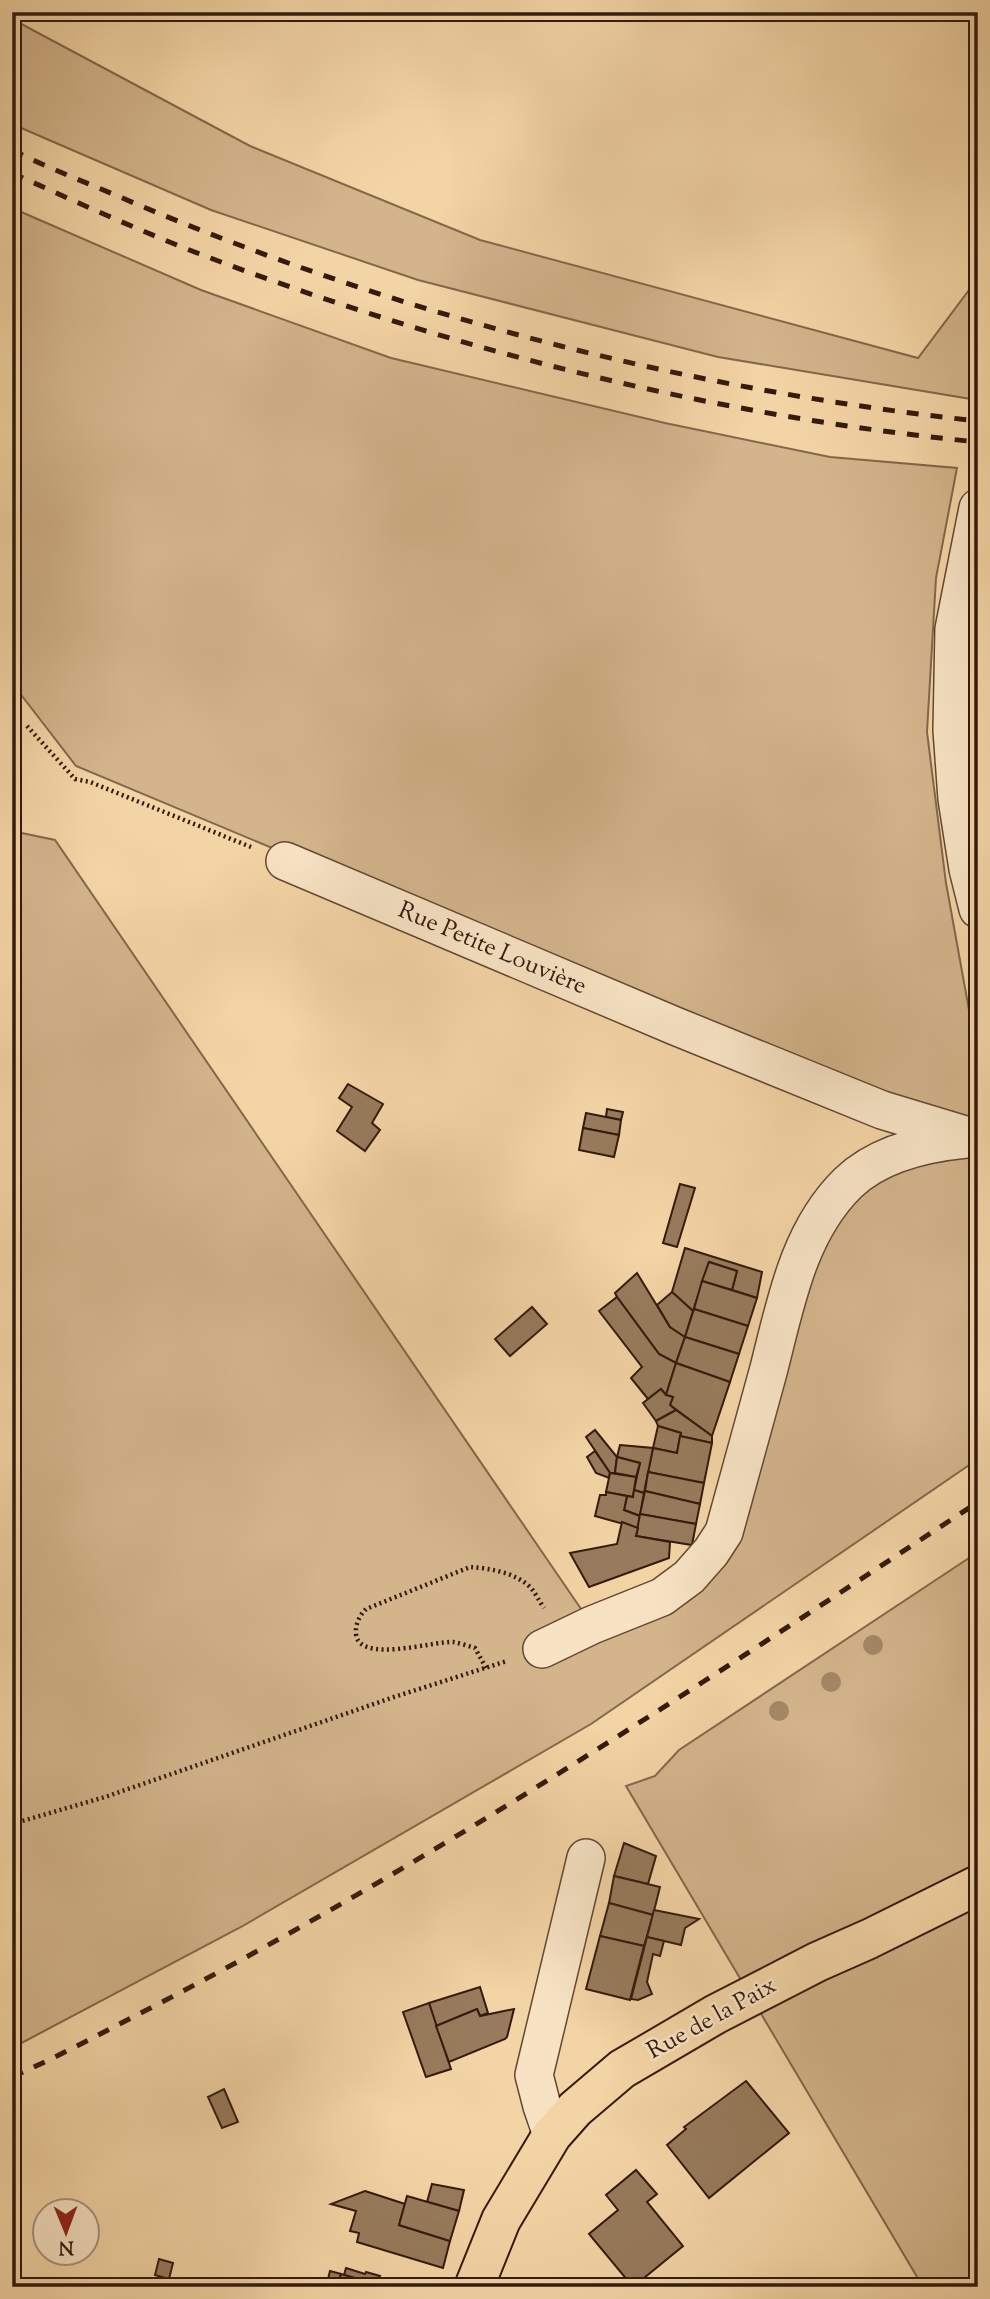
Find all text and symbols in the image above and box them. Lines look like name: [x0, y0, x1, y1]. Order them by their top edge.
street label: Rue Petite Louvière: [393, 894, 591, 1004]
street label: Rue de la Paix: [641, 1969, 783, 2069]
north arrow: [32, 2198, 102, 2268]
text: N: [58, 2233, 74, 2260]

